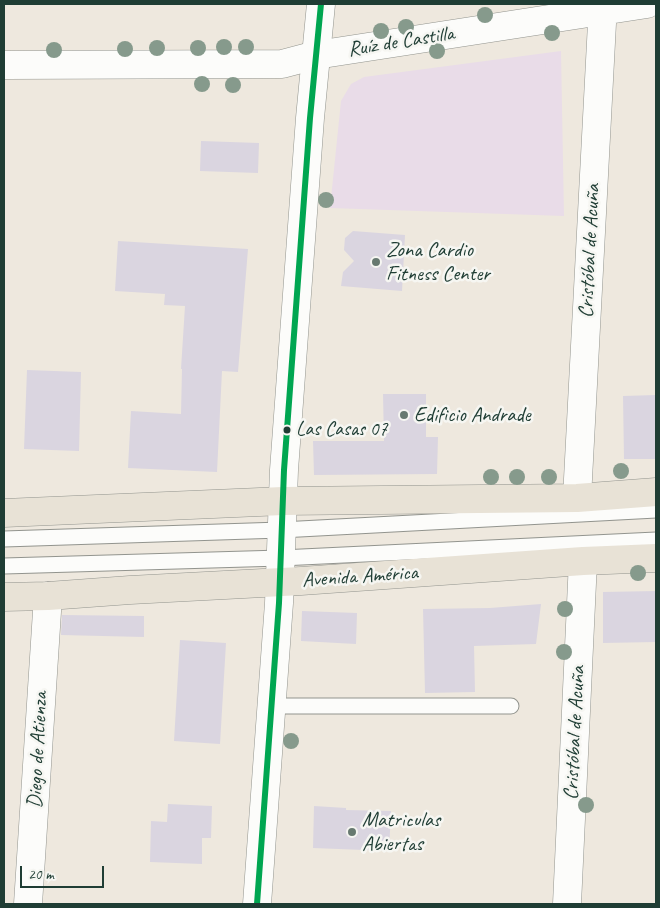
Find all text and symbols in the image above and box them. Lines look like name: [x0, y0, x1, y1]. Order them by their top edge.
street label: Ruíz de Castilla: [346, 21, 456, 63]
street label: Cristóbal de Acuña: [574, 183, 606, 319]
place label: Zona Cardio Fitness Center: [386, 237, 490, 287]
marker: Zona Cardio Fitness Center: [370, 256, 382, 268]
place label: Edificio Andrade: [414, 402, 531, 428]
marker: Edificio Andrade: [398, 409, 410, 421]
place label: Las Casas 07: [296, 418, 388, 442]
marker: Las Casas 07: [282, 425, 292, 435]
street label: Avenida América: [301, 560, 419, 594]
street label: Cristóbal de Acuña: [559, 665, 591, 801]
street label: Diego de Atienza: [22, 691, 54, 809]
place label: Matriculas Abiertas: [362, 807, 440, 857]
marker: Matriculas Abiertas: [346, 826, 358, 838]
scale bar: [22, 856, 106, 888]
text: 20 m: [28, 865, 54, 884]

